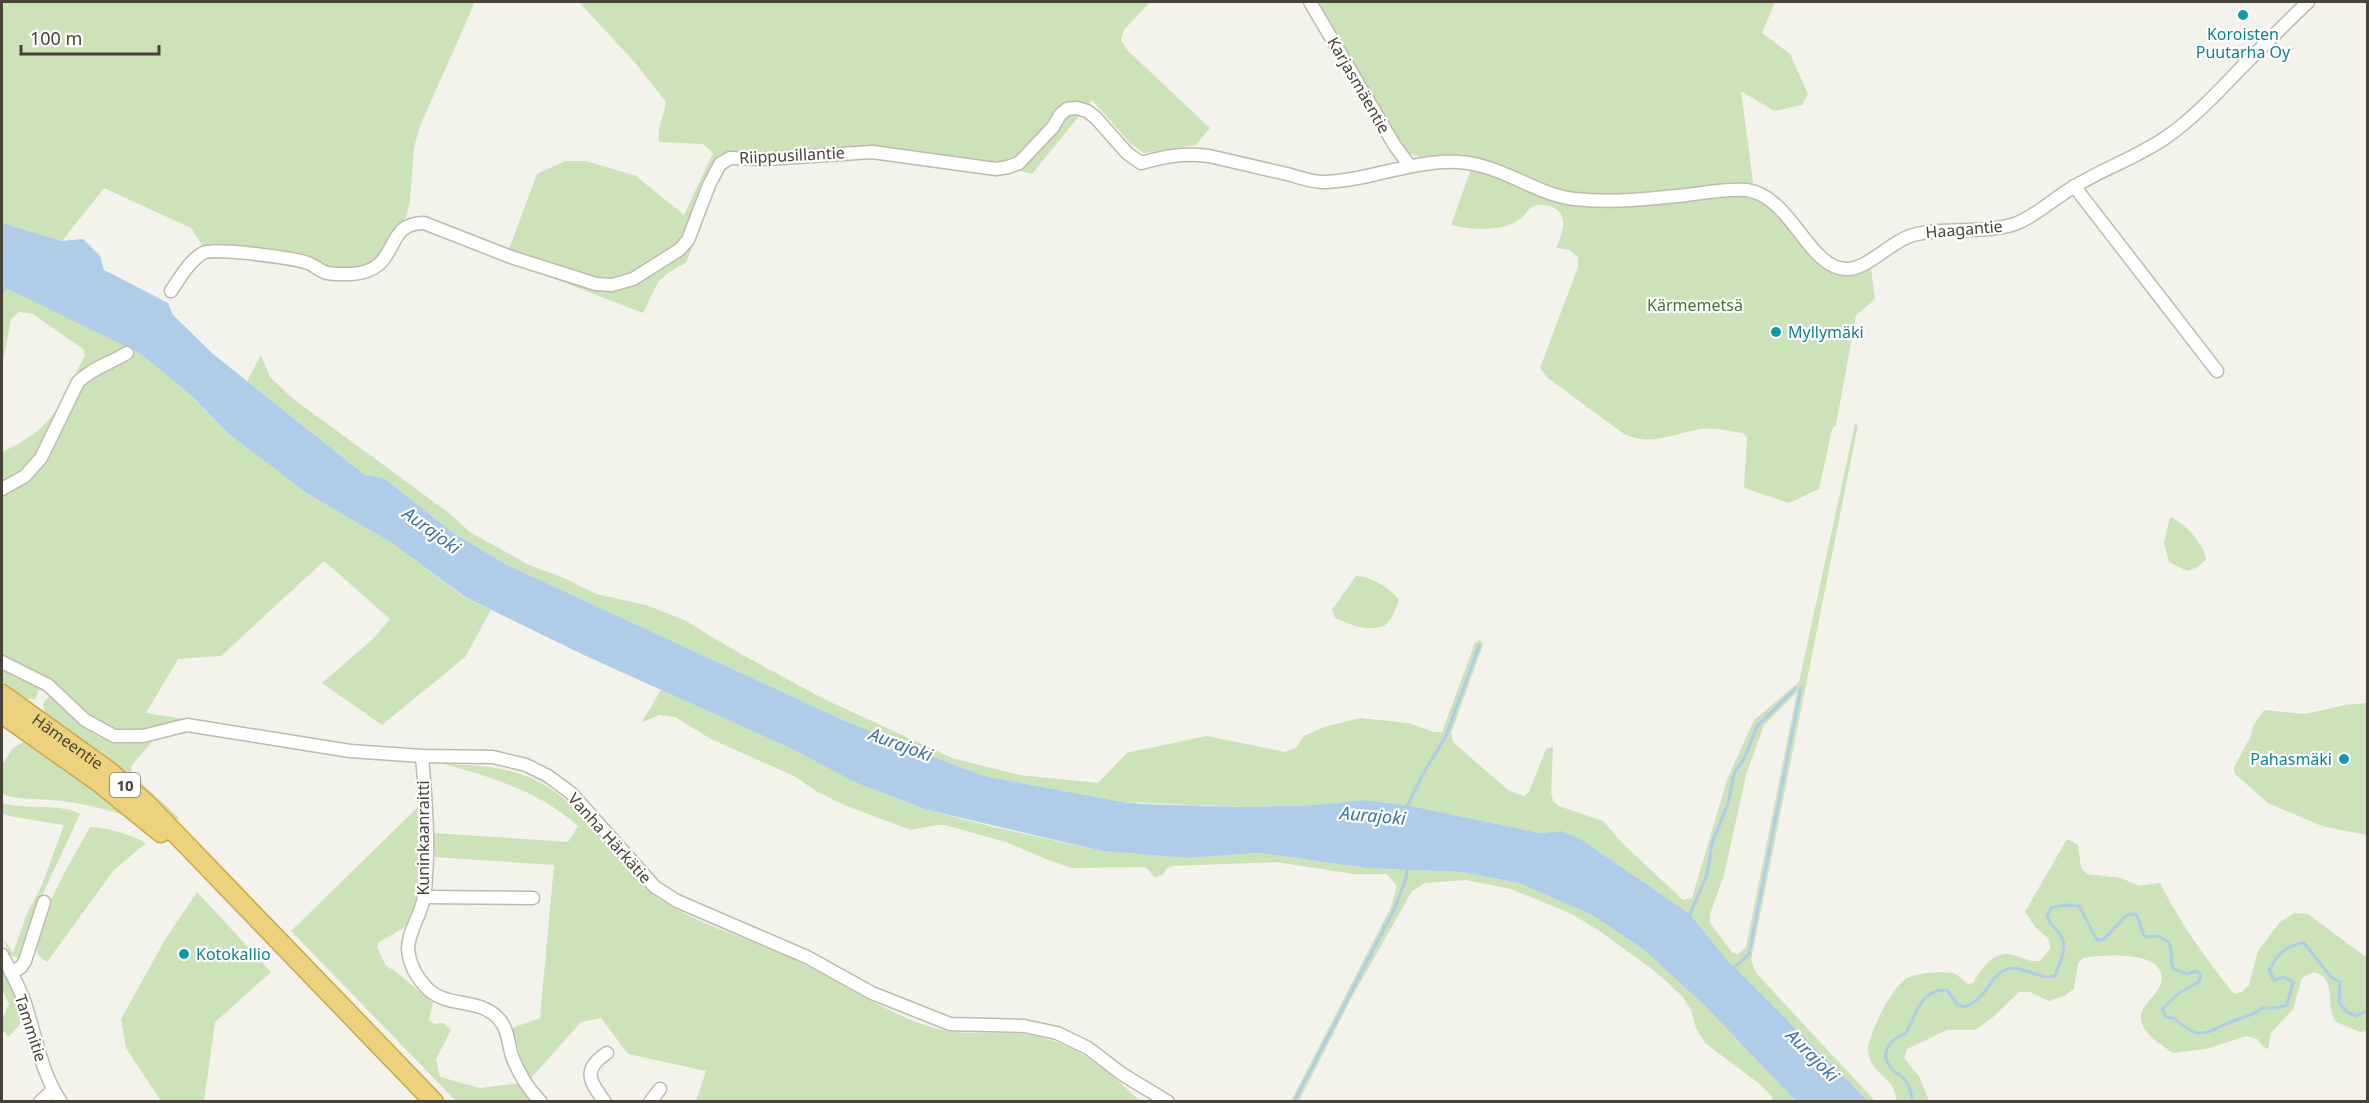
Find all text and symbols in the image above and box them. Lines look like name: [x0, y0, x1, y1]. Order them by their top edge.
marker: Koroisten Puutarha Oy: [2236, 8, 2250, 22]
scale bar: [21, 18, 159, 56]
place label: Koroisten Puutarha Oy: [2196, 23, 2291, 63]
text: 100 m: [30, 26, 82, 50]
street label: Karjasmäentie: [1322, 33, 1396, 137]
street label: Riippusillantie: [739, 141, 845, 169]
street label: Haagantie: [1924, 215, 2004, 243]
park label: Kärmemetsä: [1647, 294, 1743, 316]
place label: Myllymäki: [1788, 321, 1864, 343]
marker: Myllymäki: [1769, 325, 1783, 339]
water label: Aurajoki: [397, 500, 466, 559]
street label: Hämeentie: [28, 708, 108, 774]
water label: Aurajoki: [864, 721, 936, 767]
place label: Pahasmäki: [2250, 748, 2332, 770]
marker: Pahasmäki: [2337, 752, 2351, 766]
road number: 10: [110, 773, 140, 797]
street label: Kuninkaanraitti: [412, 780, 434, 896]
street label: Vanha Härkätie: [563, 788, 657, 888]
water label: Aurajoki: [1337, 800, 1407, 830]
place label: Kotokallio: [196, 943, 271, 965]
marker: Kotokallio: [177, 947, 191, 961]
street label: Tammitie: [10, 992, 52, 1064]
water label: Aurajoki: [1780, 1022, 1845, 1087]

